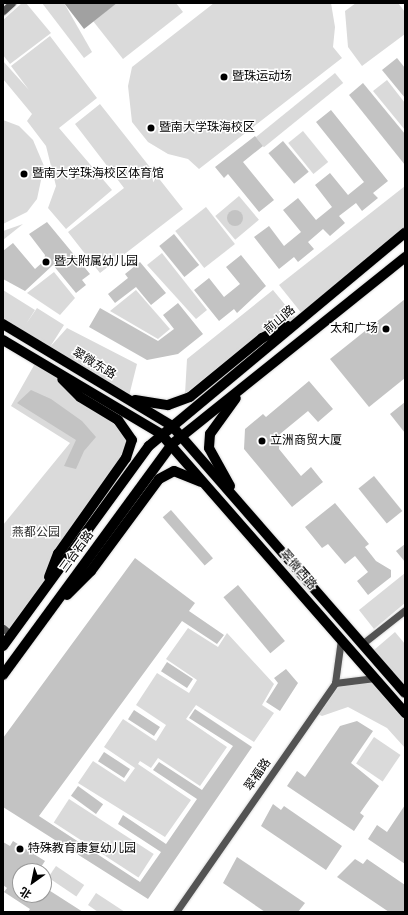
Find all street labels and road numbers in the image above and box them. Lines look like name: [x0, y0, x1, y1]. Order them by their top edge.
street label: 前山路: [262, 303, 298, 337]
street label: 翠微东路: [70, 345, 118, 383]
street label: 三台石路: [57, 528, 97, 576]
street label: 翠微西路: [277, 547, 319, 593]
street label: 翠福路: [242, 756, 274, 794]

